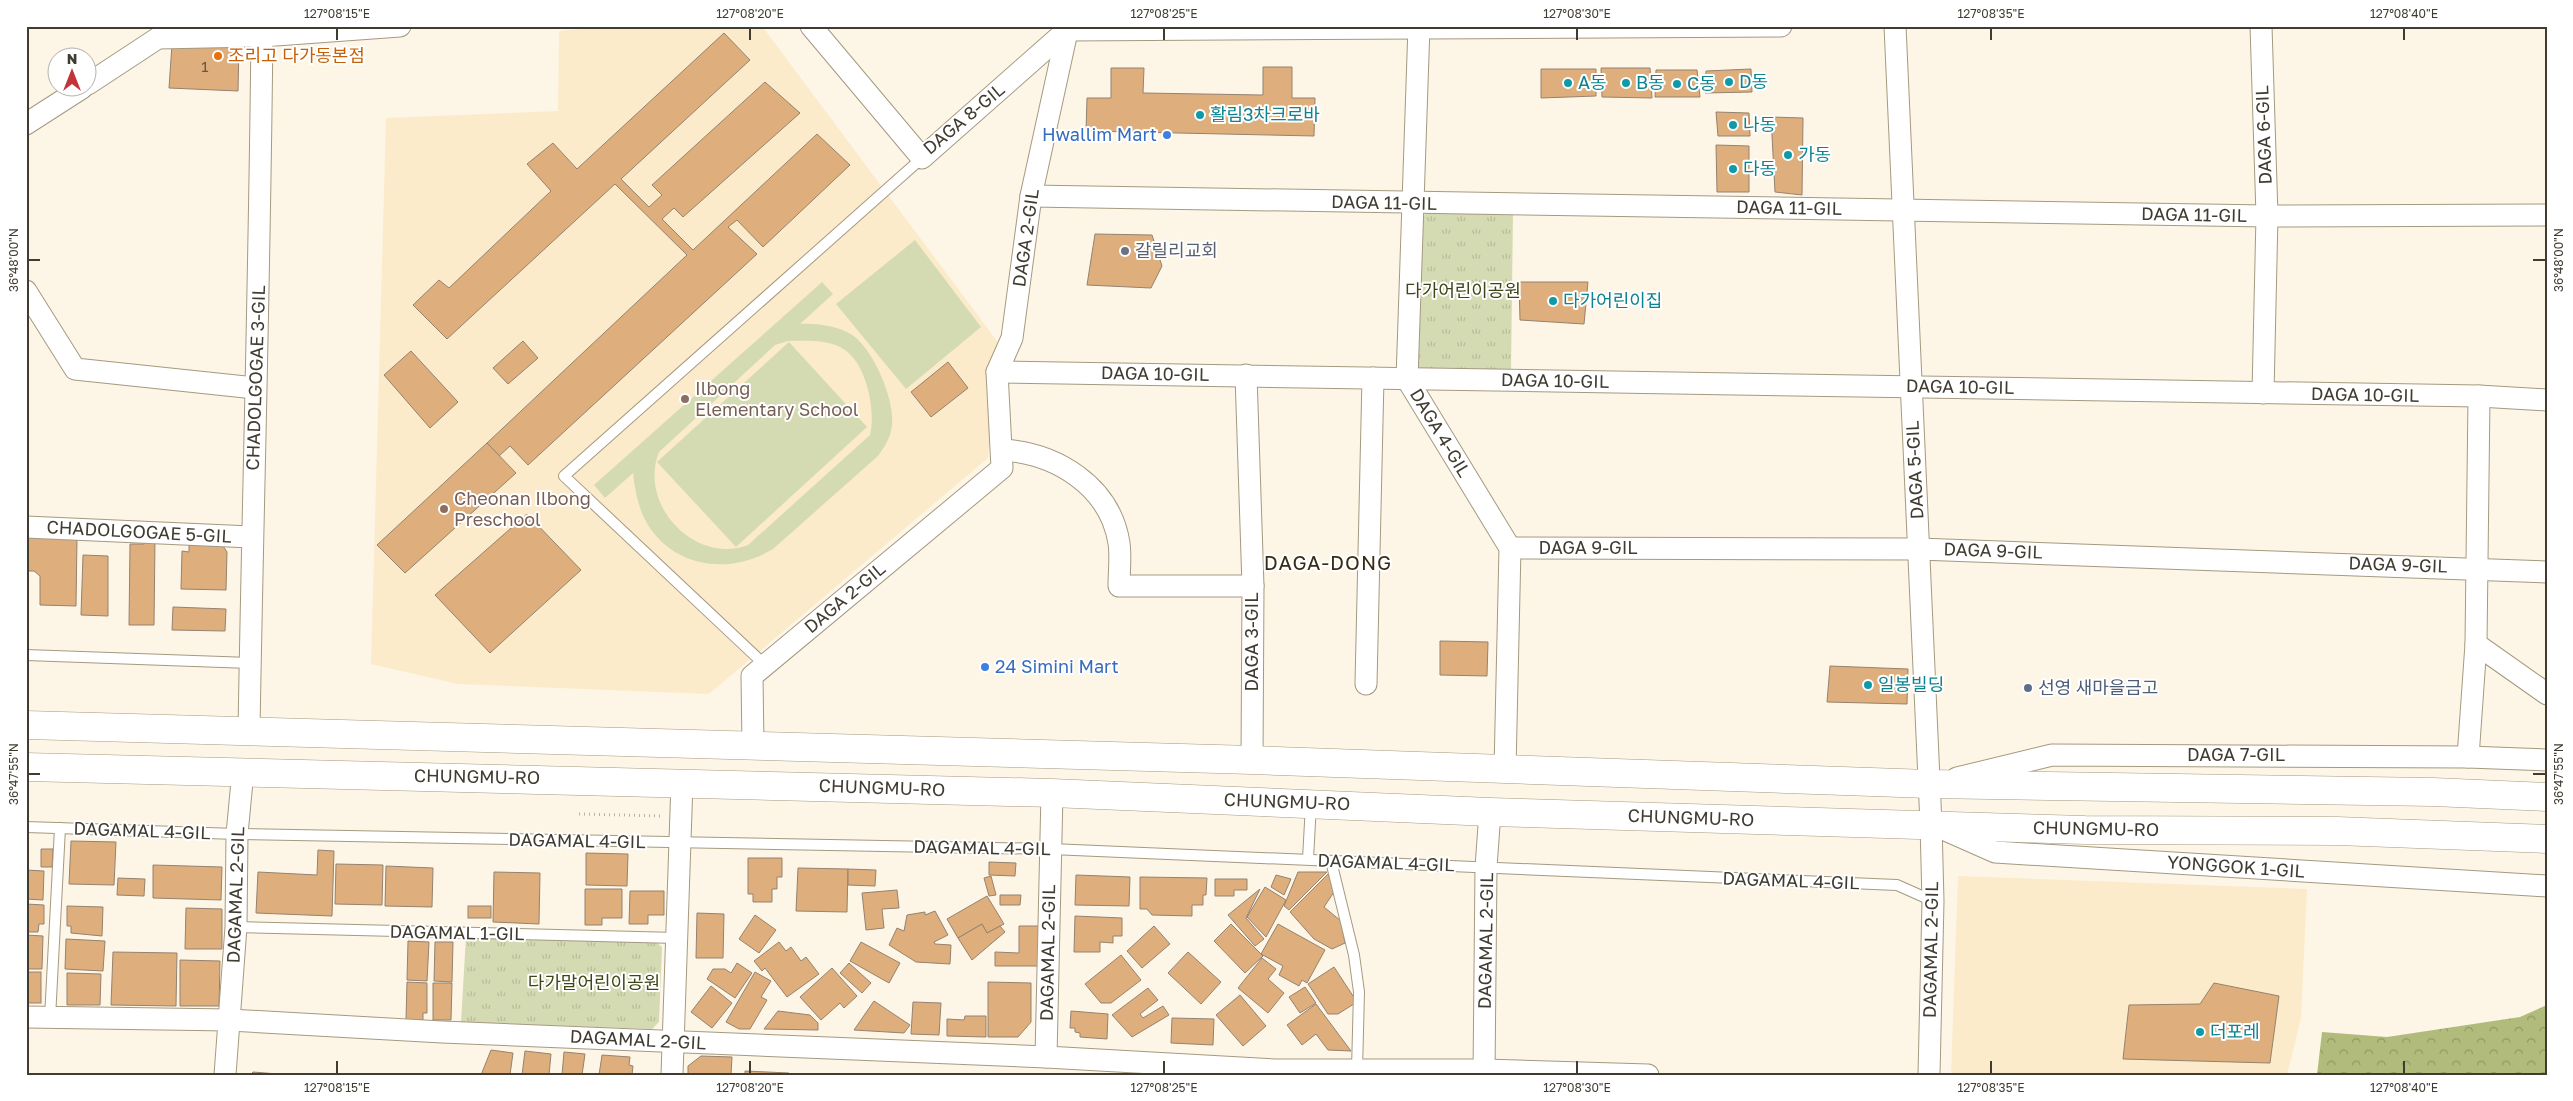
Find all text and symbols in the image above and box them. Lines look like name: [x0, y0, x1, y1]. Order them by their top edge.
text: 127°08'15"E: [304, 6, 370, 21]
text: 127°08'20"E: [716, 6, 784, 21]
text: 127°08'25"E: [1130, 6, 1198, 21]
text: 127°08'30"E: [1543, 6, 1611, 21]
text: 127°08'35"E: [1957, 6, 2025, 21]
text: 127°08'40"E: [2370, 6, 2438, 21]
place label: 조리고 다가동본점: [228, 44, 365, 66]
north arrow: [48, 48, 98, 98]
text: N: [67, 50, 77, 67]
marker: 조리고 다가동본점: [212, 50, 224, 62]
house number: 1: [201, 57, 209, 75]
place label: D동: [1739, 70, 1768, 92]
place label: A동: [1578, 71, 1607, 93]
place label: B동: [1636, 71, 1665, 93]
place label: C동: [1687, 72, 1716, 94]
marker: D동: [1723, 76, 1735, 88]
marker: A동: [1562, 77, 1574, 89]
marker: B동: [1620, 77, 1632, 89]
street label: DAGA 8-GIL: [918, 78, 1008, 159]
marker: C동: [1671, 78, 1683, 90]
street label: DAGA 6-GIL: [2250, 85, 2276, 185]
place label: 활림3차크로바: [1210, 103, 1320, 125]
marker: 활림3차크로바: [1194, 109, 1206, 121]
place label: 나동: [1743, 113, 1776, 135]
marker: 나동: [1727, 119, 1739, 131]
place label: Hwallim Mart: [1042, 123, 1157, 145]
marker: Hwallim Mart: [1161, 129, 1173, 141]
place label: 가동: [1798, 143, 1831, 165]
marker: 가동: [1782, 149, 1794, 161]
place label: 다동: [1743, 157, 1776, 179]
marker: 다동: [1727, 163, 1739, 175]
street label: DAGA 2-GIL: [1007, 187, 1043, 288]
street label: DAGA 11-GIL: [1331, 190, 1437, 214]
street label: DAGA 11-GIL: [1736, 195, 1842, 219]
street label: DAGA 11-GIL: [2141, 202, 2247, 226]
text: 36°48'00"N: [6, 228, 21, 292]
text: 36°48'00"N: [2551, 228, 2566, 292]
place label: 갈릴리교회: [1135, 239, 1218, 261]
marker: 갈릴리교회: [1119, 245, 1131, 257]
park label: 다가어린이공원: [1405, 279, 1521, 301]
street label: CHADOLGOGAE 3-GIL: [241, 285, 269, 471]
place label: 다가어린이집: [1563, 289, 1662, 311]
marker: 다가어린이집: [1547, 295, 1559, 307]
street label: DAGA 10-GIL: [1101, 361, 1209, 385]
street label: DAGA 10-GIL: [1501, 368, 1609, 392]
street label: DAGA 10-GIL: [1906, 374, 2014, 398]
place label: Ilbong Elementary School: [695, 377, 859, 420]
street label: DAGA 10-GIL: [2311, 382, 2419, 406]
street label: DAGA 4-GIL: [1406, 384, 1476, 481]
marker: Ilbong Elementary School: [679, 393, 691, 405]
street label: DAGA 5-GIL: [1900, 420, 1928, 520]
place label: Cheonan Ilbong Preschool: [454, 487, 591, 530]
marker: Cheonan Ilbong Preschool: [438, 503, 450, 515]
street label: CHADOLGOGAE 5-GIL: [46, 515, 232, 547]
street label: DAGA 9-GIL: [1538, 536, 1638, 558]
street label: DAGA 9-GIL: [1943, 537, 2043, 563]
district label: DAGA-DONG: [1264, 550, 1392, 574]
street label: DAGA 9-GIL: [2348, 551, 2448, 577]
street label: DAGA 2-GIL: [799, 557, 889, 637]
street label: DAGA 3-GIL: [1240, 593, 1262, 691]
place label: 24 Simini Mart: [995, 655, 1119, 677]
marker: 24 Simini Mart: [979, 661, 991, 673]
place label: 일봉빌딩: [1878, 673, 1944, 695]
place label: 선영 새마을금고: [2038, 676, 2158, 698]
marker: 일봉빌딩: [1862, 679, 1874, 691]
marker: 선영 새마을금고: [2022, 682, 2034, 694]
text: 36°47'55"N: [6, 743, 21, 805]
street label: DAGA 7-GIL: [2187, 743, 2285, 765]
text: 36°47'55"N: [2551, 743, 2566, 805]
street label: CHUNGMU-RO: [414, 764, 540, 788]
street label: CHUNGMU-RO: [818, 774, 946, 800]
street label: CHUNGMU-RO: [1223, 788, 1351, 814]
street label: CHUNGMU-RO: [1627, 804, 1755, 830]
street label: CHUNGMU-RO: [2033, 816, 2159, 840]
street label: DAGAMAL 4-GIL: [73, 817, 211, 843]
street label: DAGAMAL 2-GIL: [222, 826, 248, 964]
street label: DAGAMAL 4-GIL: [508, 828, 646, 852]
street label: DAGAMAL 4-GIL: [913, 835, 1051, 859]
street label: DAGAMAL 4-GIL: [1317, 849, 1455, 875]
street label: YONGGOK 1-GIL: [2167, 850, 2306, 882]
street label: DAGAMAL 4-GIL: [1722, 867, 1860, 893]
street label: DAGAMAL 2-GIL: [1473, 873, 1497, 1009]
street label: DAGAMAL 2-GIL: [1918, 882, 1942, 1018]
street label: DAGAMAL 2-GIL: [1035, 885, 1059, 1021]
street label: DAGAMAL 1-GIL: [389, 920, 525, 944]
park label: 다가말어린이공원: [528, 971, 660, 993]
place label: 더포레: [2210, 1020, 2260, 1042]
street label: DAGAMAL 2-GIL: [569, 1024, 707, 1054]
marker: 더포레: [2194, 1026, 2206, 1038]
text: 127°08'15"E: [304, 1080, 370, 1095]
text: 127°08'20"E: [716, 1080, 784, 1095]
text: 127°08'25"E: [1130, 1080, 1198, 1095]
text: 127°08'30"E: [1543, 1080, 1611, 1095]
text: 127°08'35"E: [1957, 1080, 2025, 1095]
text: 127°08'40"E: [2370, 1080, 2438, 1095]

